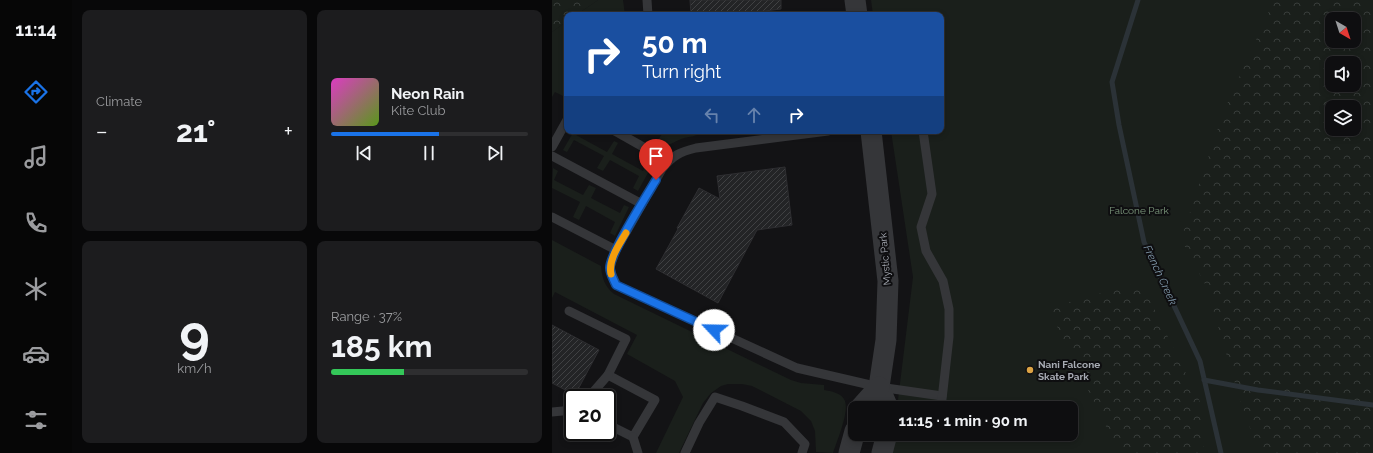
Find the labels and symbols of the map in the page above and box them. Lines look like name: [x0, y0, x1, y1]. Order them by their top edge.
north arrow: [1325, 12, 1361, 48]
pin: [639, 139, 673, 180]
park label: Falcone Park: [1109, 205, 1169, 216]
street label: Mystic Park: [877, 231, 893, 286]
water label: French Creek: [1140, 243, 1180, 307]
position arrow: [693, 309, 735, 351]
place label: Nani Falcone Skate Park: [1038, 359, 1100, 382]
marker: Nani Falcone Skate Park: [1025, 365, 1035, 375]
speed limit sign: 20: [564, 389, 616, 441]

